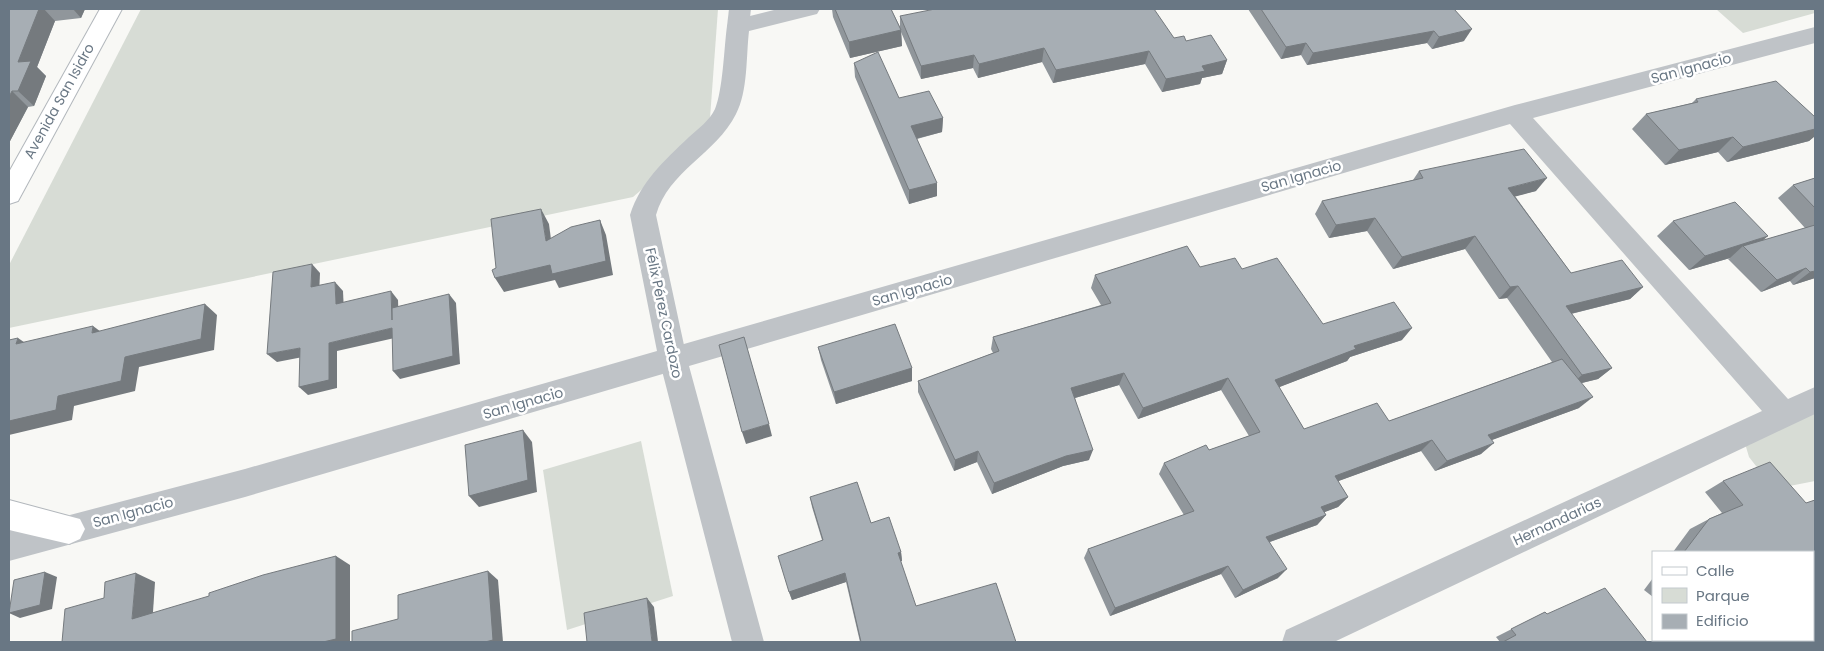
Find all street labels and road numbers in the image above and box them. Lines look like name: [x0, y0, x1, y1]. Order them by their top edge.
street label: Avenida San Isidro: [19, 40, 99, 162]
street label: San Ignacio: [1649, 48, 1734, 88]
street label: San Ignacio: [1259, 155, 1343, 197]
street label: Félix Pérez Cardozo: [640, 246, 688, 380]
street label: San Ignacio: [870, 269, 954, 311]
street label: San Ignacio: [481, 382, 565, 424]
street label: San Ignacio: [91, 492, 176, 532]
street label: Hernandarias: [1510, 492, 1604, 550]

